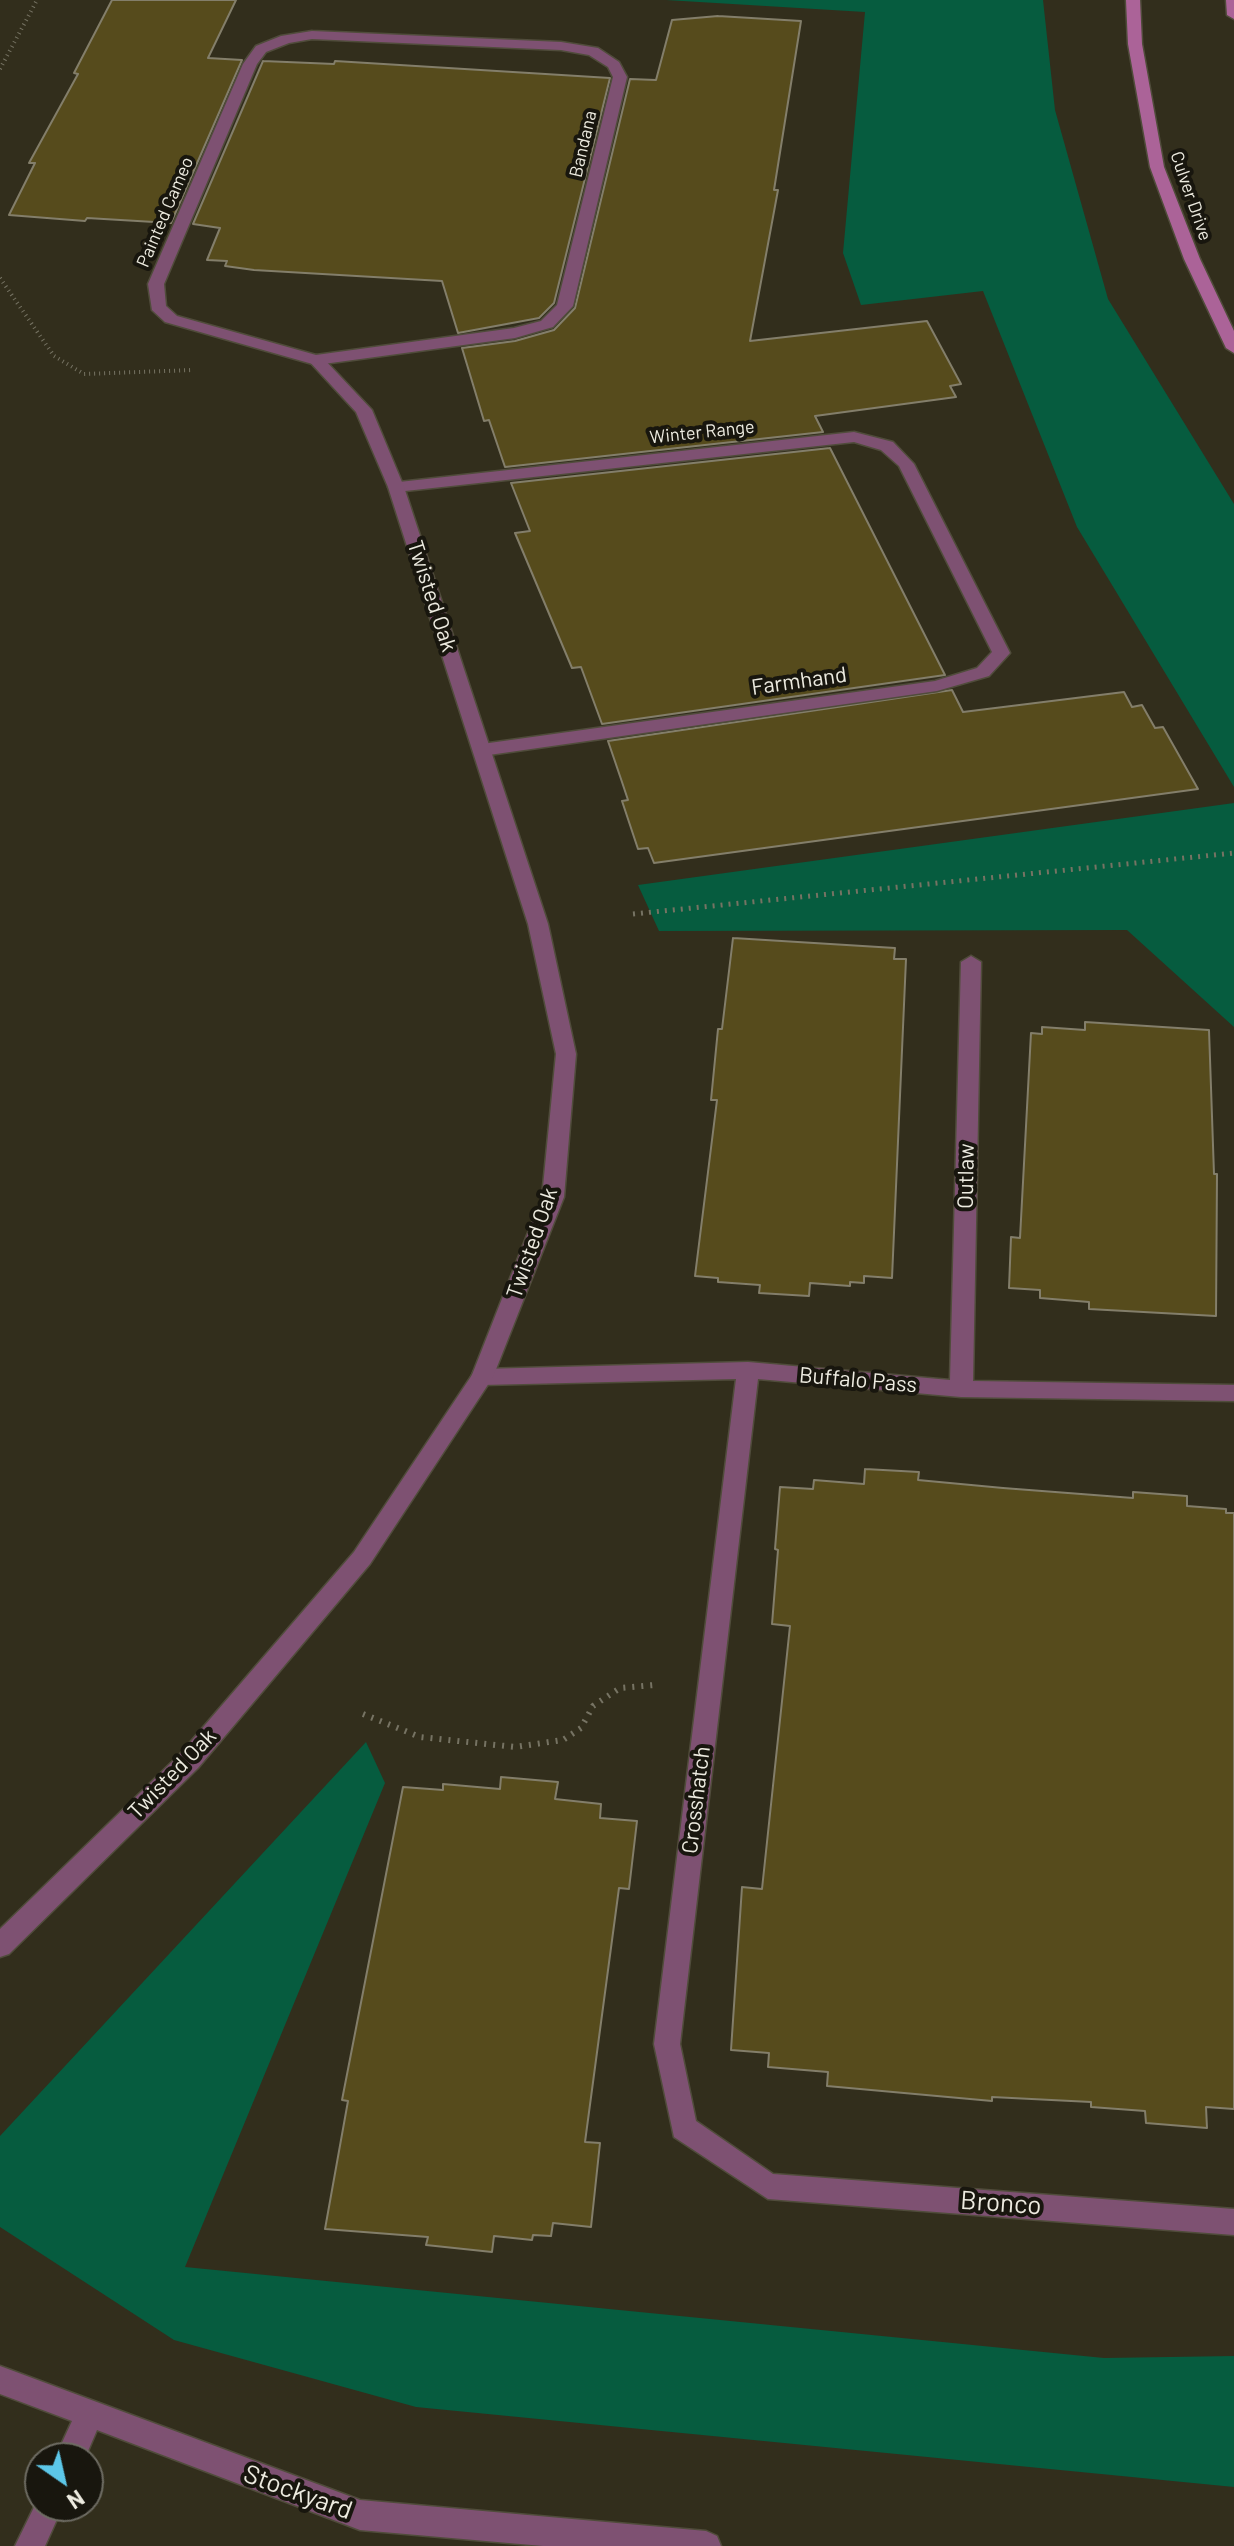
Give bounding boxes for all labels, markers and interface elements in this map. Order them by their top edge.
street label: Bandana [565,109,601,179]
street label: Culver Drive [1166,149,1216,243]
street label: Painted Cameo [132,154,198,270]
street label: Winter Range [649,416,755,448]
street label: Twisted Oak [402,537,462,655]
street label: Farmhand [750,661,848,701]
street label: Outlaw [952,1143,980,1209]
street label: Twisted Oak [501,1184,563,1302]
street label: Buffalo Pass [798,1362,918,1398]
street label: Twisted Oak [122,1723,222,1825]
street label: Crosshatch [676,1745,716,1855]
street label: Bronco [959,2185,1043,2221]
north arrow [24,2442,104,2522]
street label: Stockyard [239,2458,357,2526]
text: N [63,2485,90,2515]

